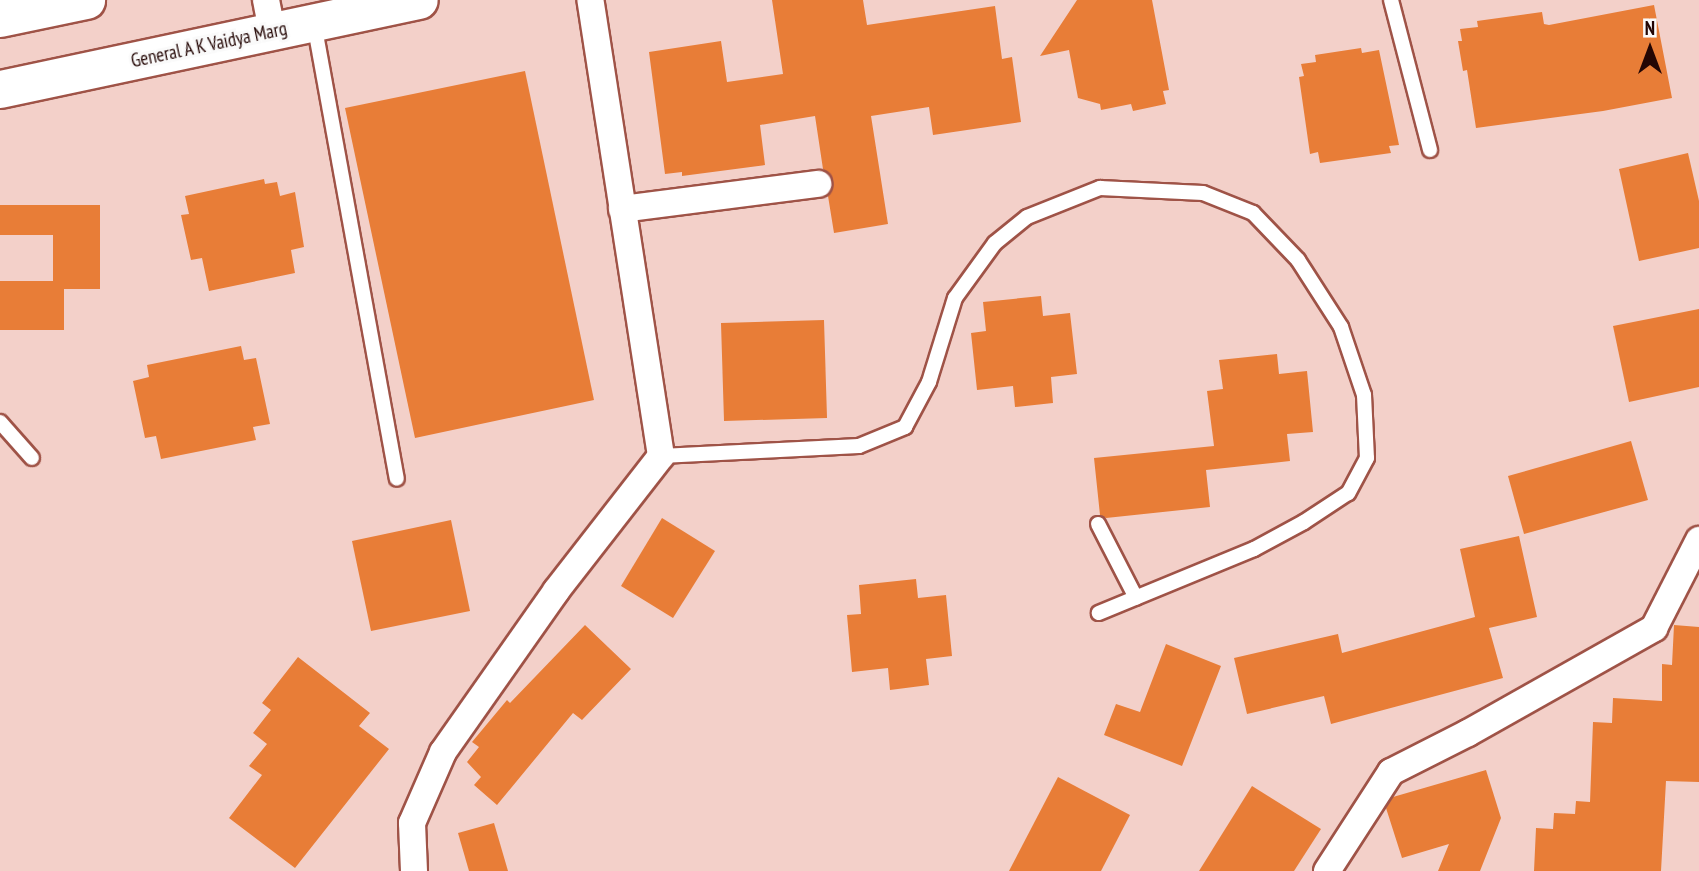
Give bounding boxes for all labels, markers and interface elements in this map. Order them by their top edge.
north arrow [1615,14,1685,84]
text: N [1645,16,1655,40]
street label: General A K Vaidya Marg [128,17,290,73]

